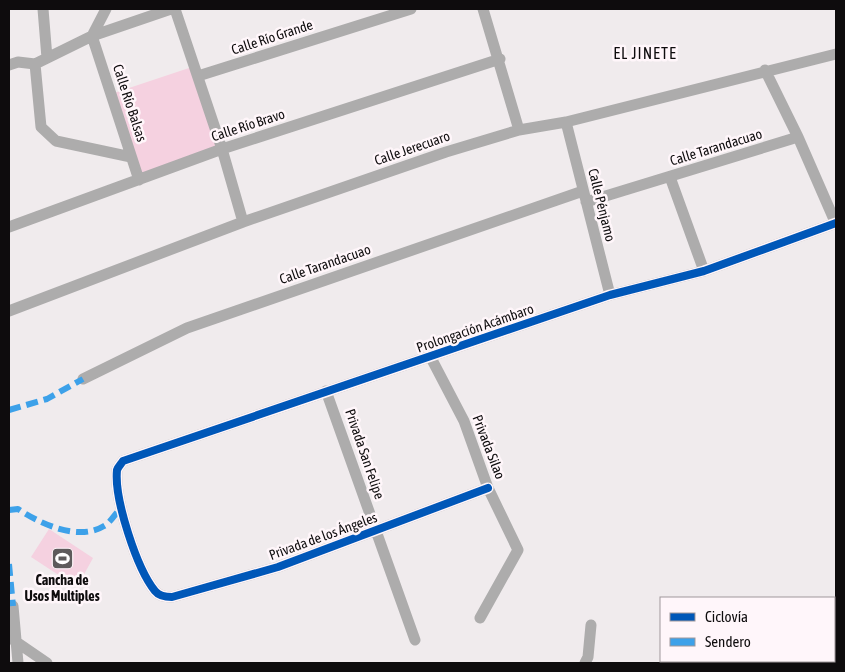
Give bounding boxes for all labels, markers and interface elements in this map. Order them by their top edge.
street label: Calle Río Grande [229,16,315,58]
district label: EL JINETE [613,44,677,62]
street label: Calle Río Balsas [110,62,150,144]
street label: Calle Río Bravo [209,106,287,144]
street label: Calle Tarandacuao [668,125,764,169]
street label: Calle Jerecuaro [372,128,452,168]
street label: Calle Pénjamo [585,167,619,243]
street label: Calle Tarandacuao [277,241,373,287]
street label: Prolongación Acámbaro [414,300,536,356]
street label: Privada San Felipe [342,407,388,501]
street label: Privada Silao [469,413,509,481]
street label: Privada de los Ángeles [267,509,379,563]
sports icon: Cancha de Usos Multiples [50,546,74,570]
place label: Cancha de Usos Multiples [24,572,100,604]
legend [660,597,835,662]
text: Ciclovía [705,608,748,625]
text: Sendero [705,633,751,650]

